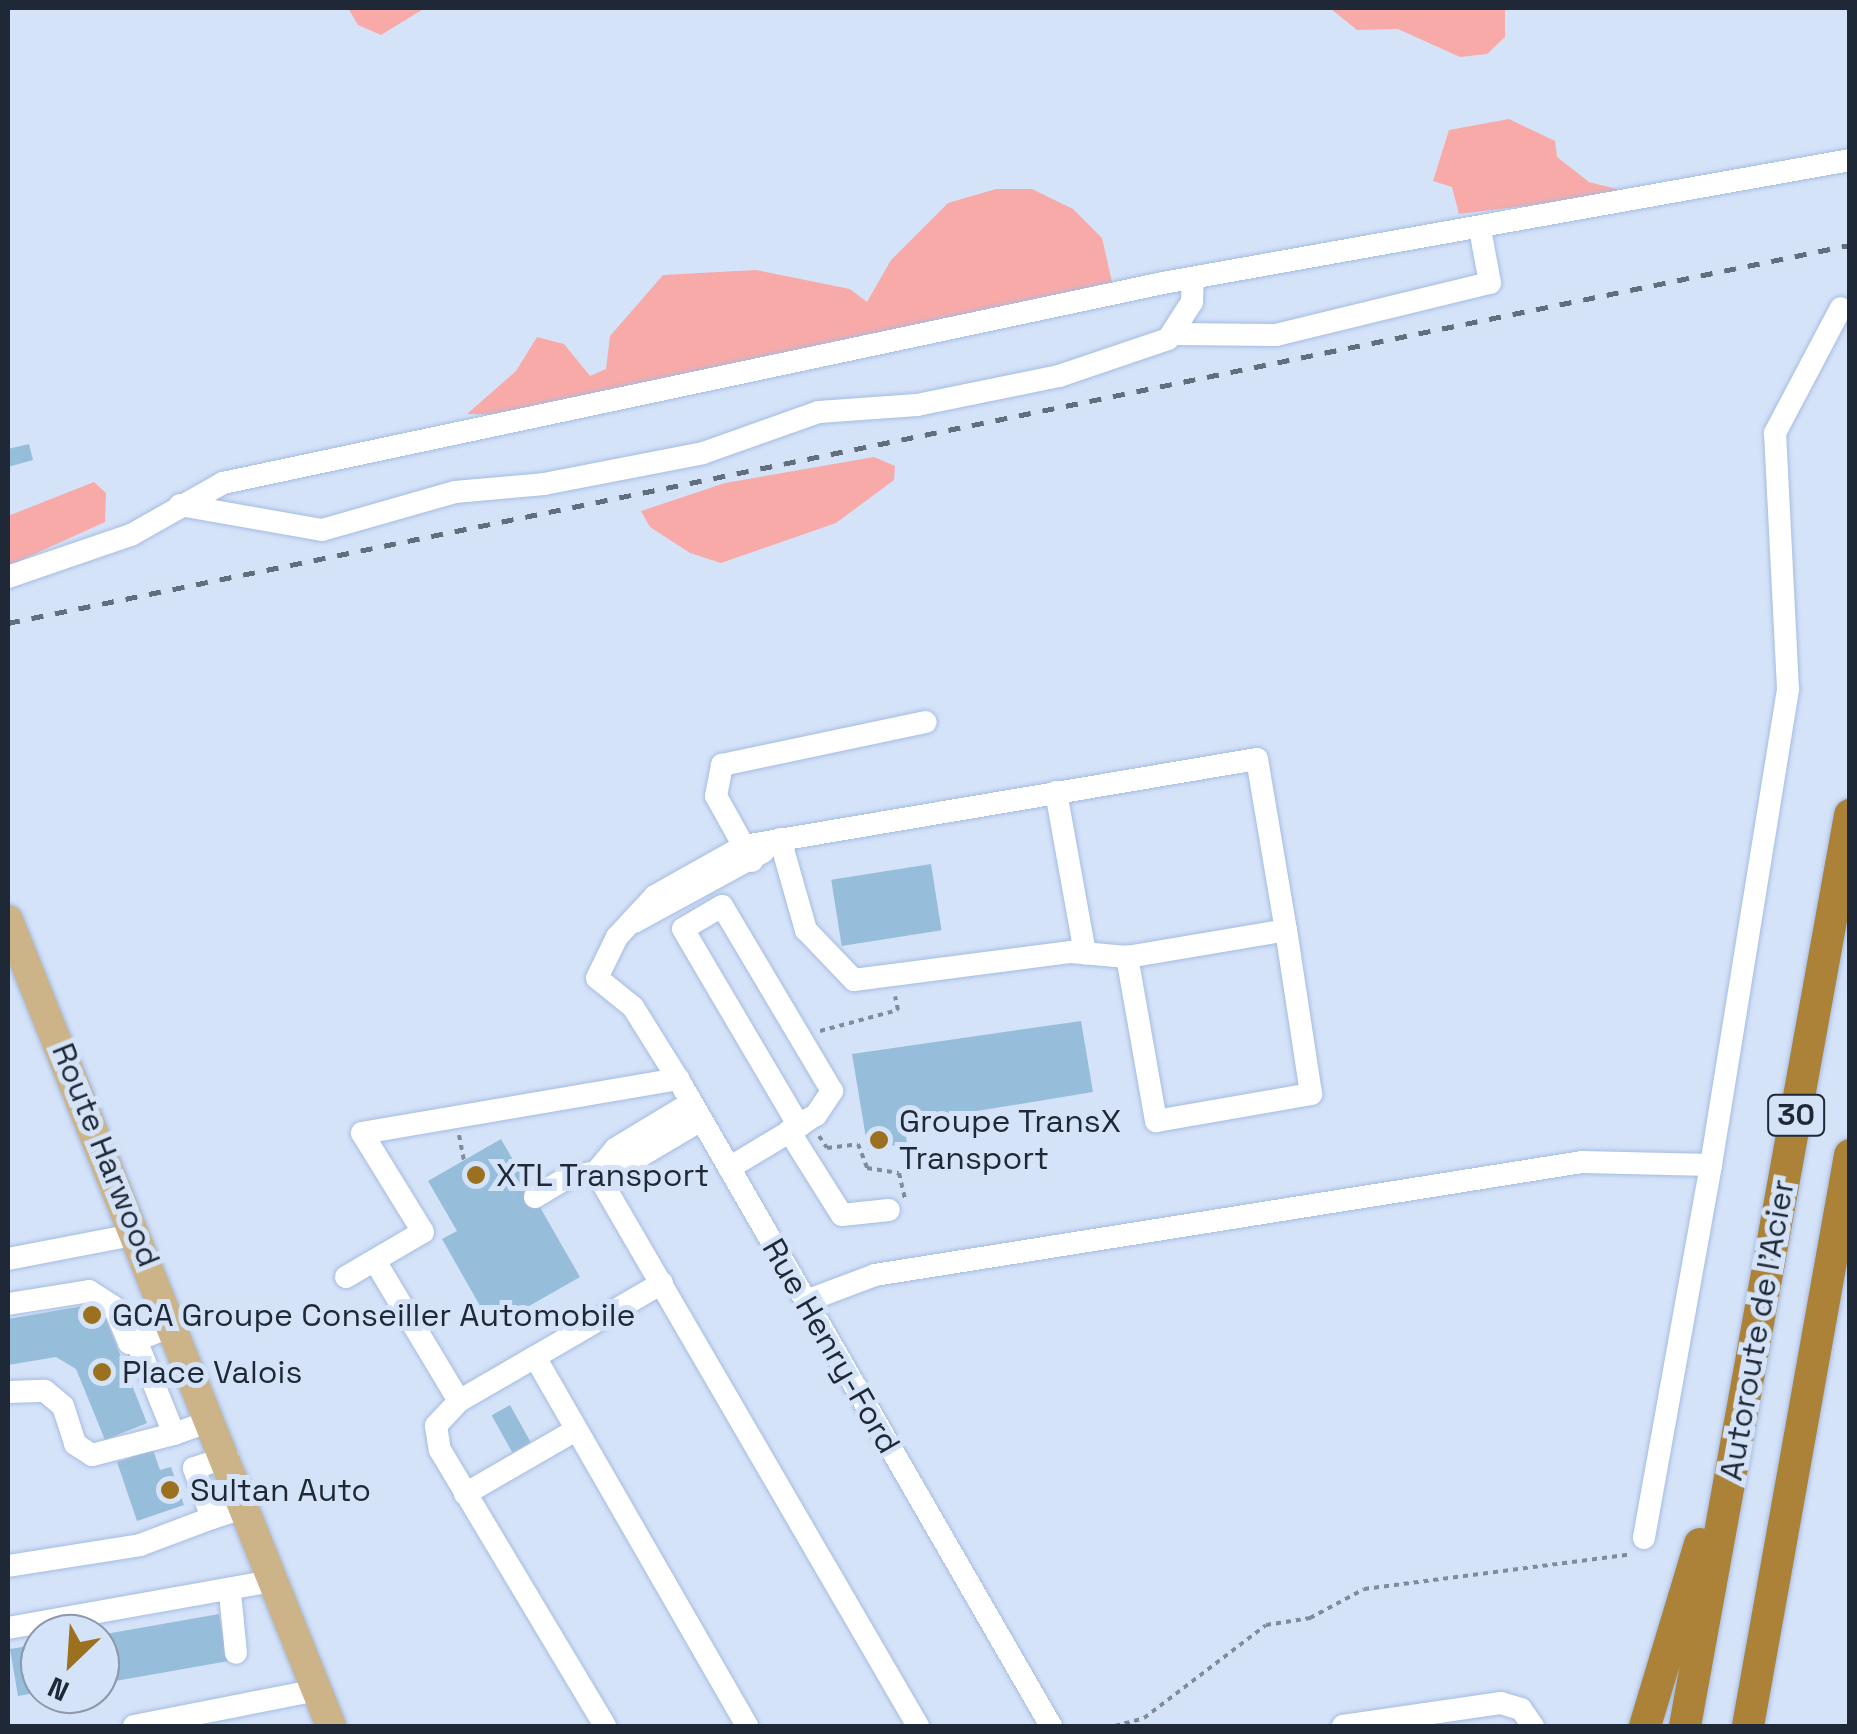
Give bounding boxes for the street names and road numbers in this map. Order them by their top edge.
street label: Route Harwood [44,1038,168,1272]
road number: 30 [1766,1090,1826,1140]
street label: Autoroute de l'Acier [1712,1177,1802,1483]
street label: Rue Henry-Ford [754,1232,908,1460]

